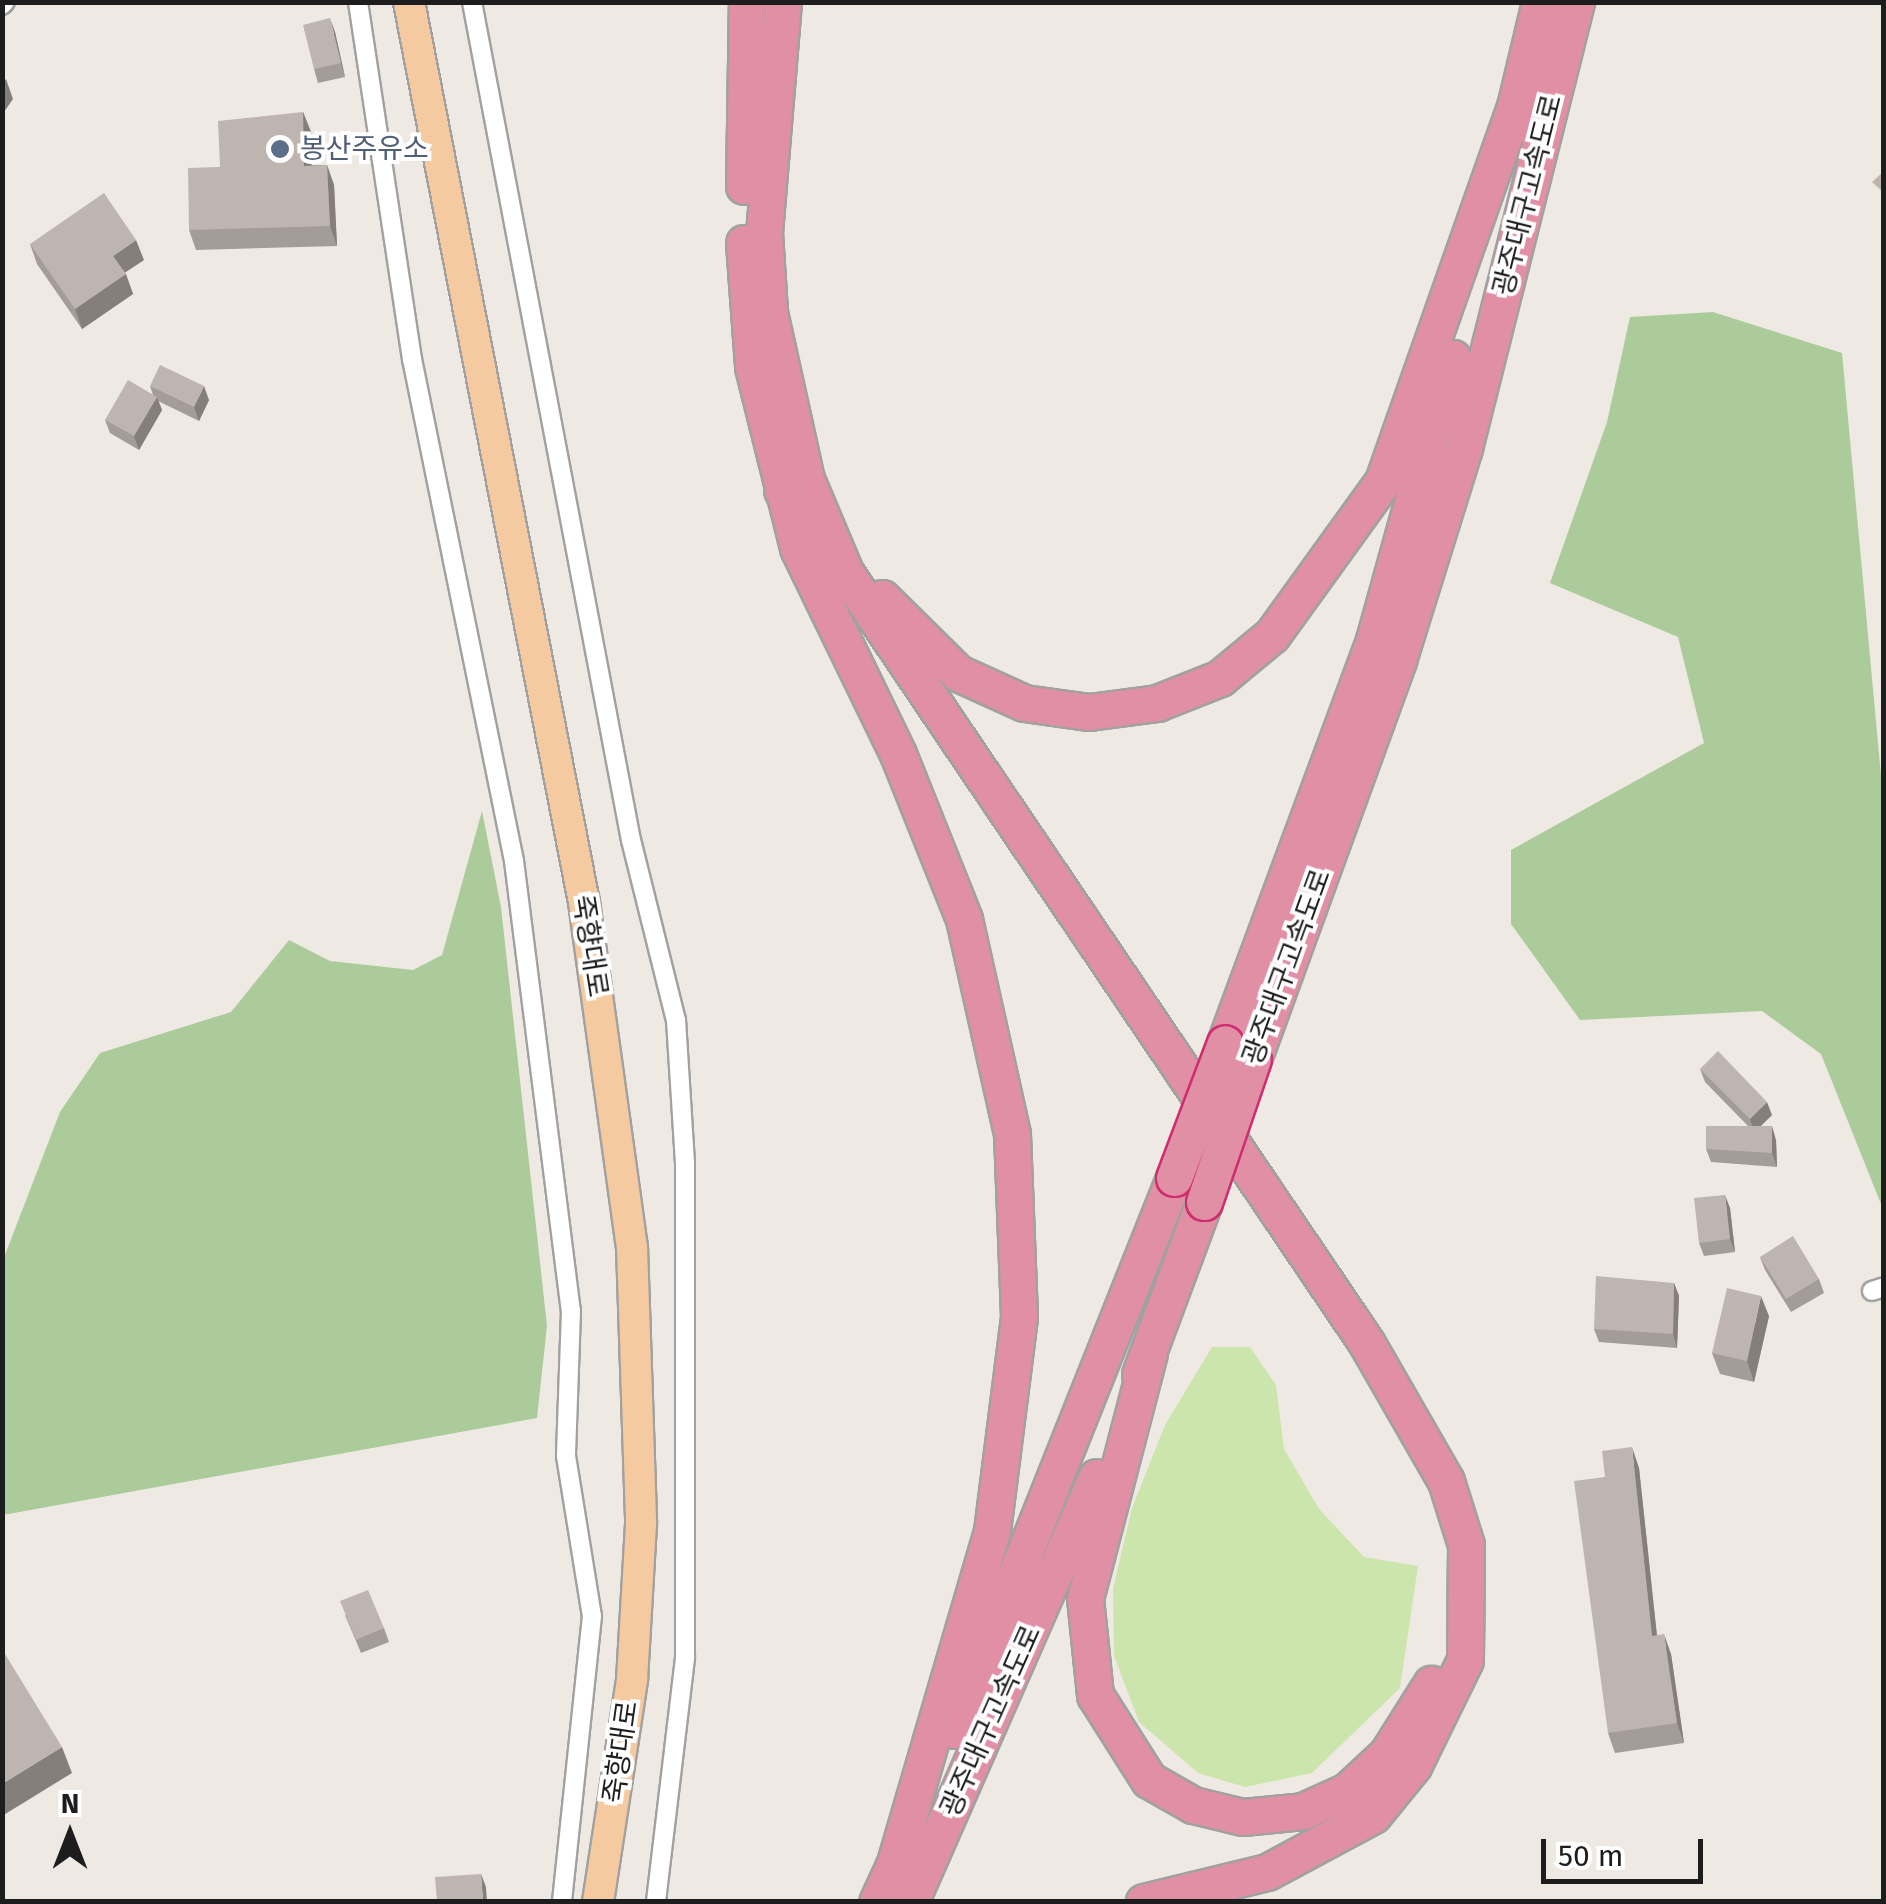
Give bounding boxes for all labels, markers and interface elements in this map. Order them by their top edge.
street label: 광주대구고속도로 [1487,91,1569,299]
place label: 봉산주유소 [300,132,429,166]
marker: 봉산주유소 [269,138,291,160]
street label: 광주대구고속도로 [1236,864,1338,1070]
street label: 죽향대로 [565,892,615,1000]
street label: 광주대구고속도로 [934,1620,1048,1822]
street label: 죽향대로 [597,1699,645,1805]
north arrow [20,1784,120,1884]
text: N [61,1787,79,1820]
scale bar [1546,1819,1708,1881]
text: 50 m [1558,1838,1623,1874]

